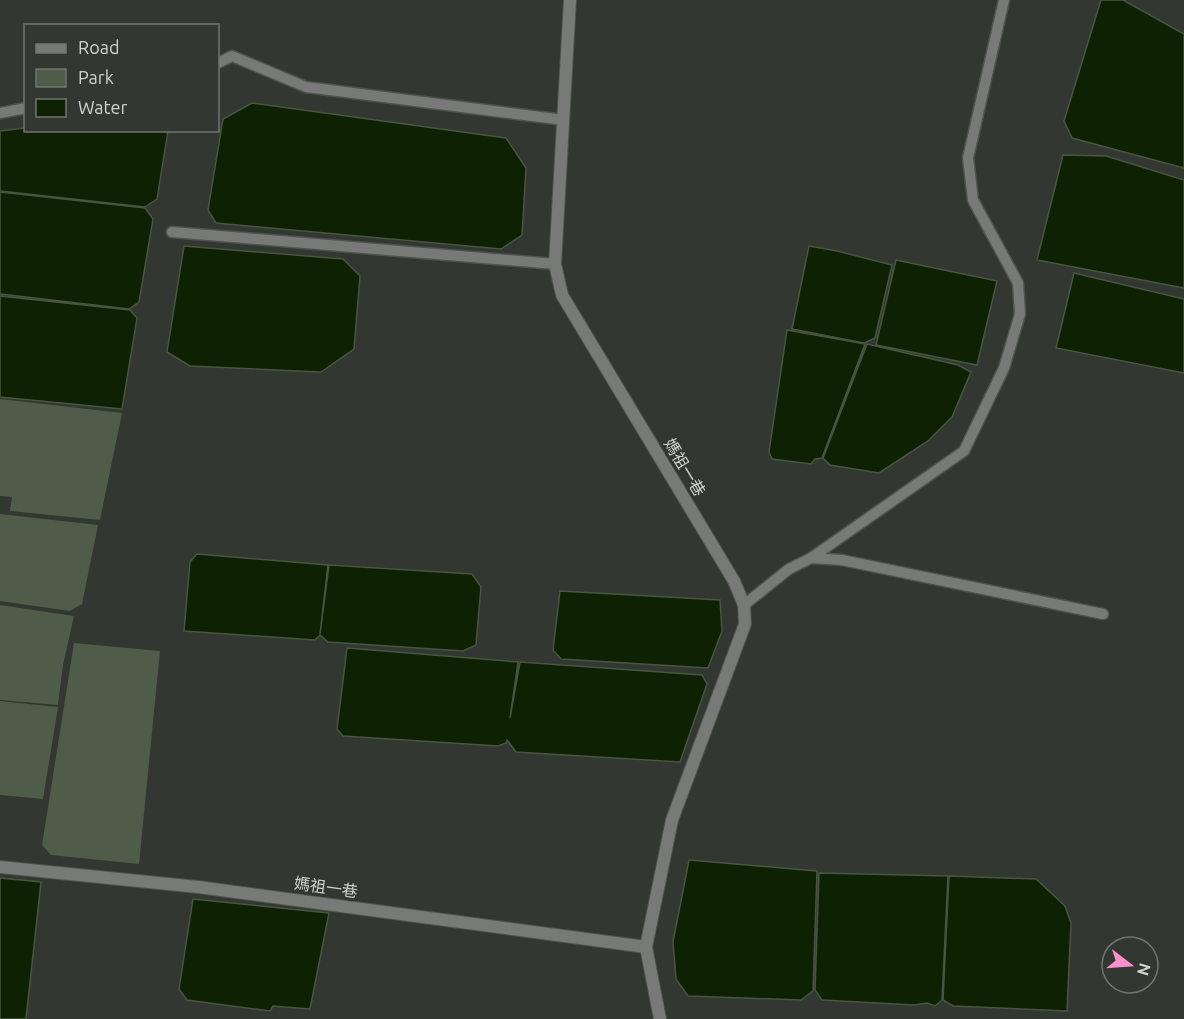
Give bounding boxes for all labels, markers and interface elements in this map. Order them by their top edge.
legend [24,24,219,132]
text: Road [78,37,120,57]
text: Park [78,67,114,87]
text: Water [78,97,128,117]
street label: 媽祖一巷 [661,435,709,499]
street label: 媽祖一巷 [293,874,359,900]
north arrow [1100,935,1160,995]
text: N [1134,961,1155,978]

